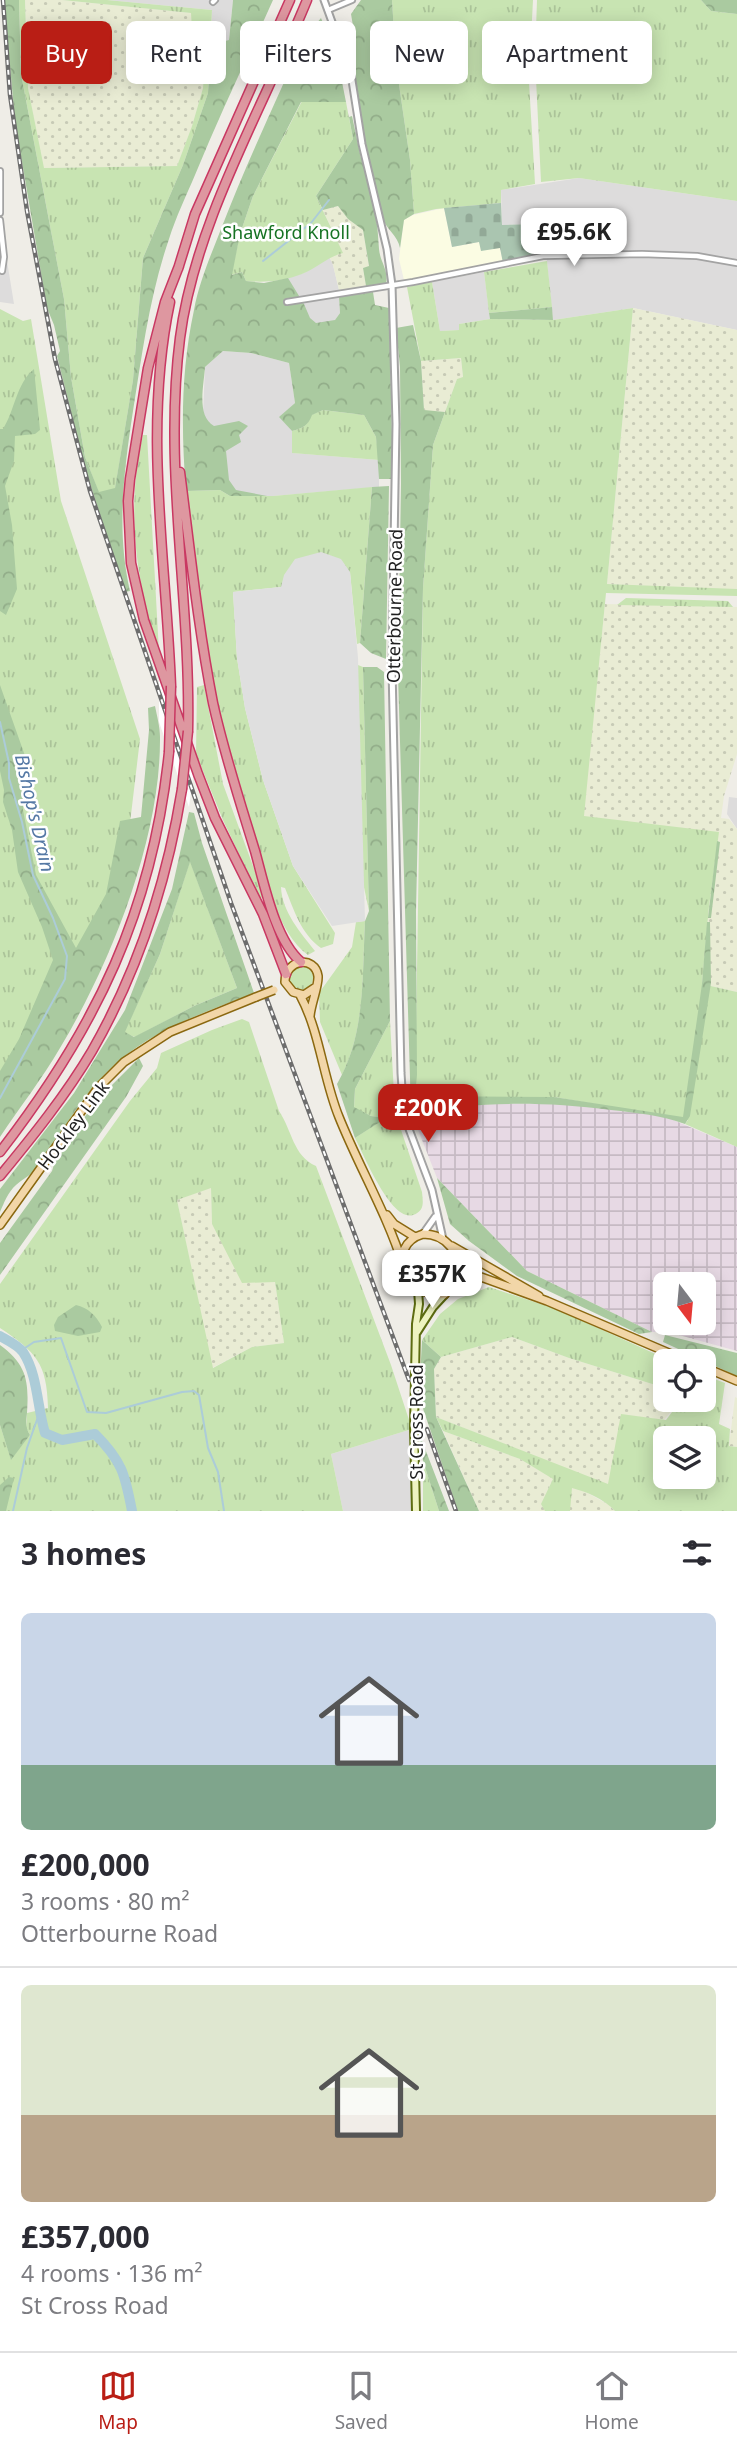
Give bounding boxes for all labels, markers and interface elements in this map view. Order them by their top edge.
chip: Buy [21,21,112,84]
chip: Rent [126,21,226,84]
chip: Filters [240,21,356,84]
chip: New [370,21,468,84]
chip: Apartment [482,21,652,84]
pin: £95.6K [517,208,631,268]
text: £95.6K [537,215,611,247]
park label: Shawford Knoll [222,220,350,244]
street label: Otterbourne Road [381,529,407,683]
water label: Bishop's Drain [9,751,61,875]
street label: Hockley Link [32,1075,115,1174]
pin: £200K [379,1084,477,1144]
text: £200K [394,1091,462,1123]
pin: £357K [383,1250,481,1310]
text: £357K [398,1257,466,1289]
north arrow [653,1272,716,1335]
map controls [653,1272,716,1489]
button: locate [653,1349,716,1412]
street label: St Cross Road [404,1364,428,1480]
button: layers [653,1426,716,1489]
text: 3 homes [21,1533,146,1574]
icon: filters [678,1534,716,1572]
icon: home [306,1658,432,1784]
text: £200,000 [21,1844,150,1885]
text: 3 rooms · 80 m² [21,1885,190,1917]
text: Otterbourne Road [21,1917,218,1949]
icon: home [306,2030,432,2156]
text: £357,000 [21,2216,150,2257]
text: 4 rooms · 136 m² [21,2257,203,2289]
text: St Cross Road [21,2289,169,2321]
tab: Map [98,2367,138,2435]
tab: Saved [335,2367,388,2435]
tab: Home [585,2367,639,2435]

